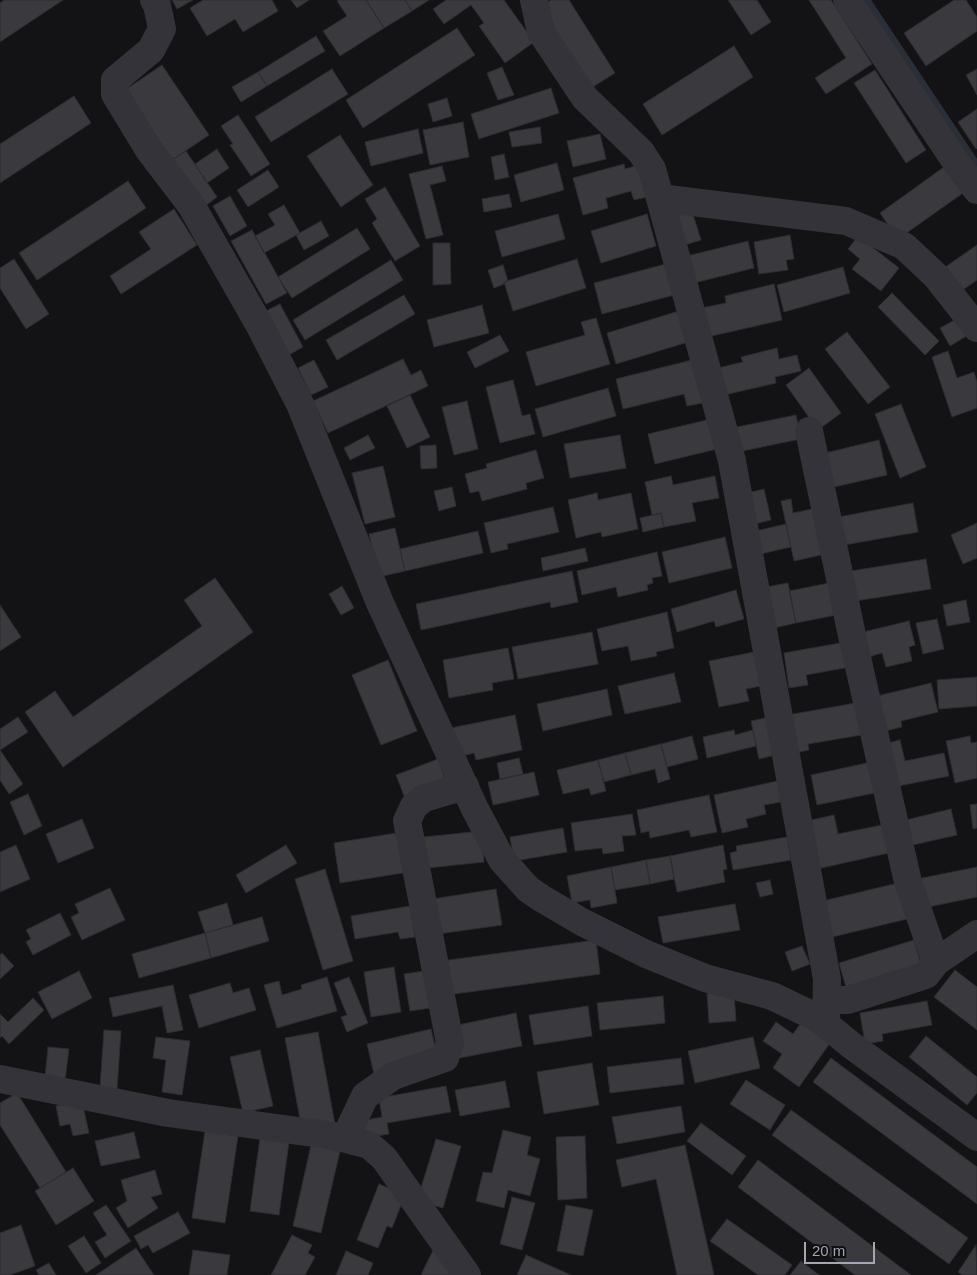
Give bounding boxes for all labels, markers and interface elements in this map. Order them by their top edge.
scale bar [807,1232,878,1264]
text: 20 m [812,1242,845,1259]

